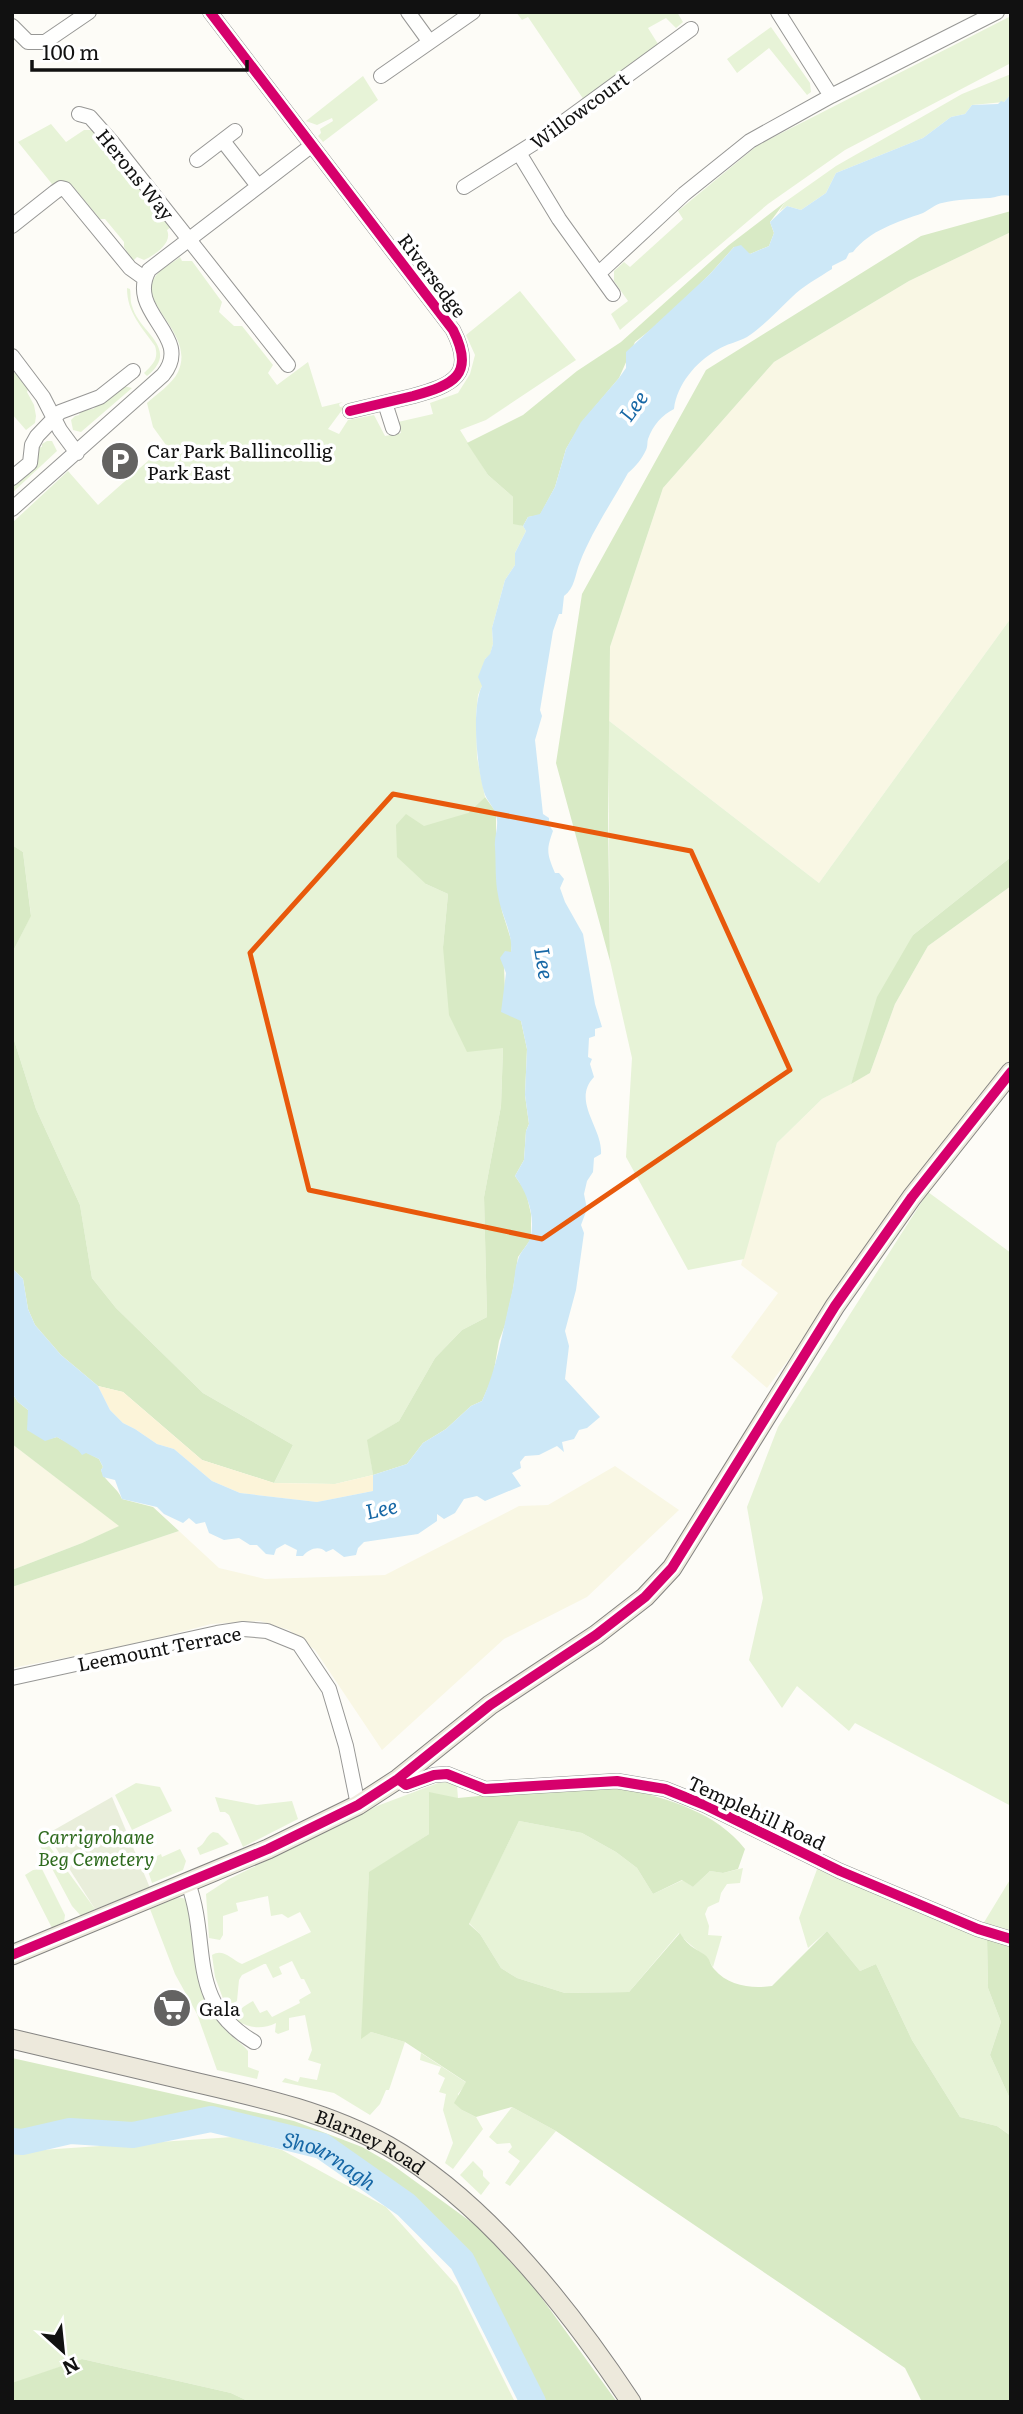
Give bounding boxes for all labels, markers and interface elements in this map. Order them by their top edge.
scale bar [32,28,247,72]
text: 100 m [42,35,99,66]
street label: Willowcourt [524,65,634,155]
street label: Herons Way [90,122,182,226]
street label: Riversedge [392,227,474,323]
water label: Lee [610,383,654,427]
place label: Car Park Ballincollig Park East [147,436,333,486]
parking icon: Car Park Ballincollig Park East [99,440,141,482]
water label: Lee [528,945,564,981]
water label: Lee [362,1488,400,1526]
street label: Leemount Terrace [75,1618,243,1678]
street label: Templehill Road [683,1768,831,1856]
park label: Carrigrohane Beg Cemetery [38,1822,154,1872]
supermarket icon: Gala [151,1987,193,2029]
place label: Gala [199,1994,241,2022]
street label: Blarney Road [312,2101,432,2181]
water label: Shournagh [280,2122,384,2196]
north arrow [28,2316,98,2386]
text: N [58,2351,85,2383]

